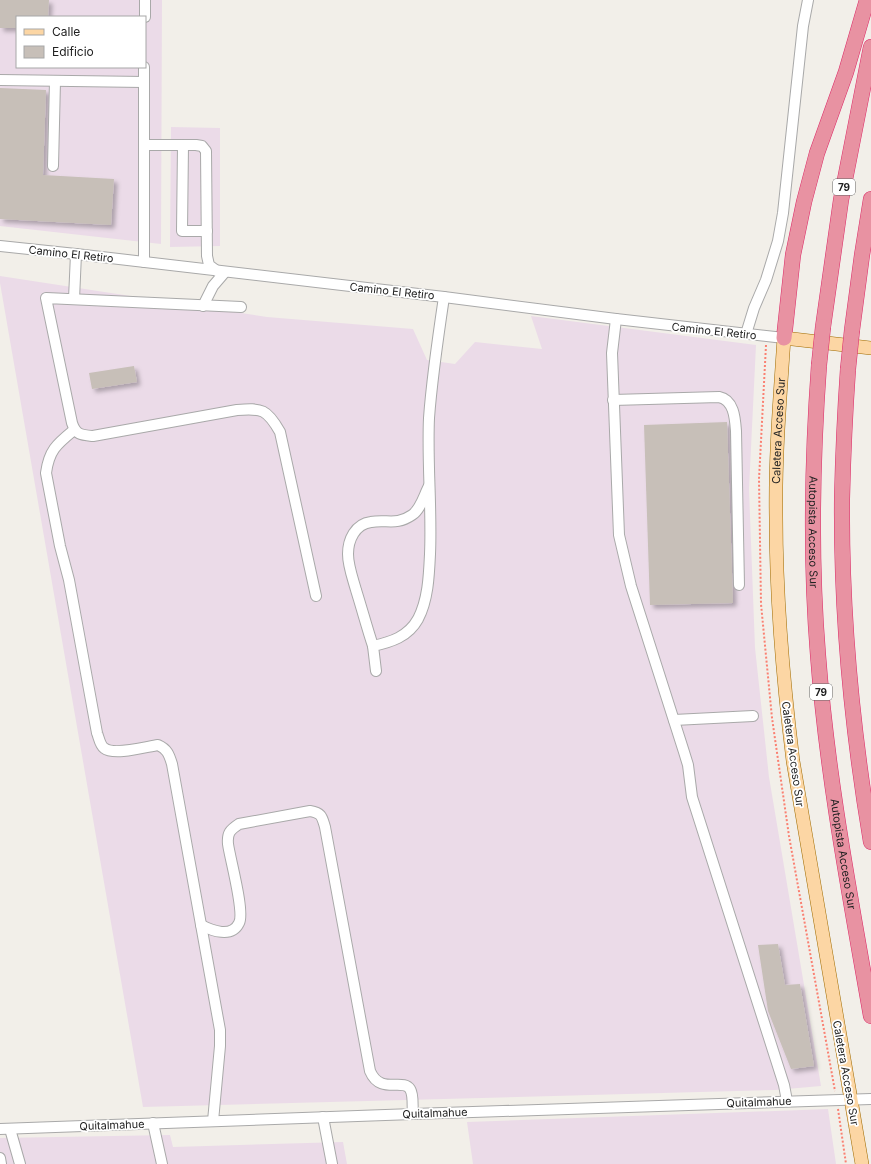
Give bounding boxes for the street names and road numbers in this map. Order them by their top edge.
road number: 79 [833,179,855,195]
street label: Camino El Retiro [28,243,115,265]
street label: Camino El Retiro [349,280,436,302]
street label: Camino El Retiro [671,320,758,342]
street label: Caletera Acceso Sur [769,377,788,484]
street label: Autopista Acceso Sur [806,476,821,588]
road number: 79 [810,684,832,700]
street label: Caletera Acceso Sur [779,700,807,808]
street label: Autopista Acceso Sur [827,798,859,911]
street label: Caletera Acceso Sur [830,1019,862,1127]
street label: Quitalmahue [726,1094,792,1110]
street label: Quitalmahue [402,1105,468,1121]
street label: Quitalmahue [79,1117,145,1133]

